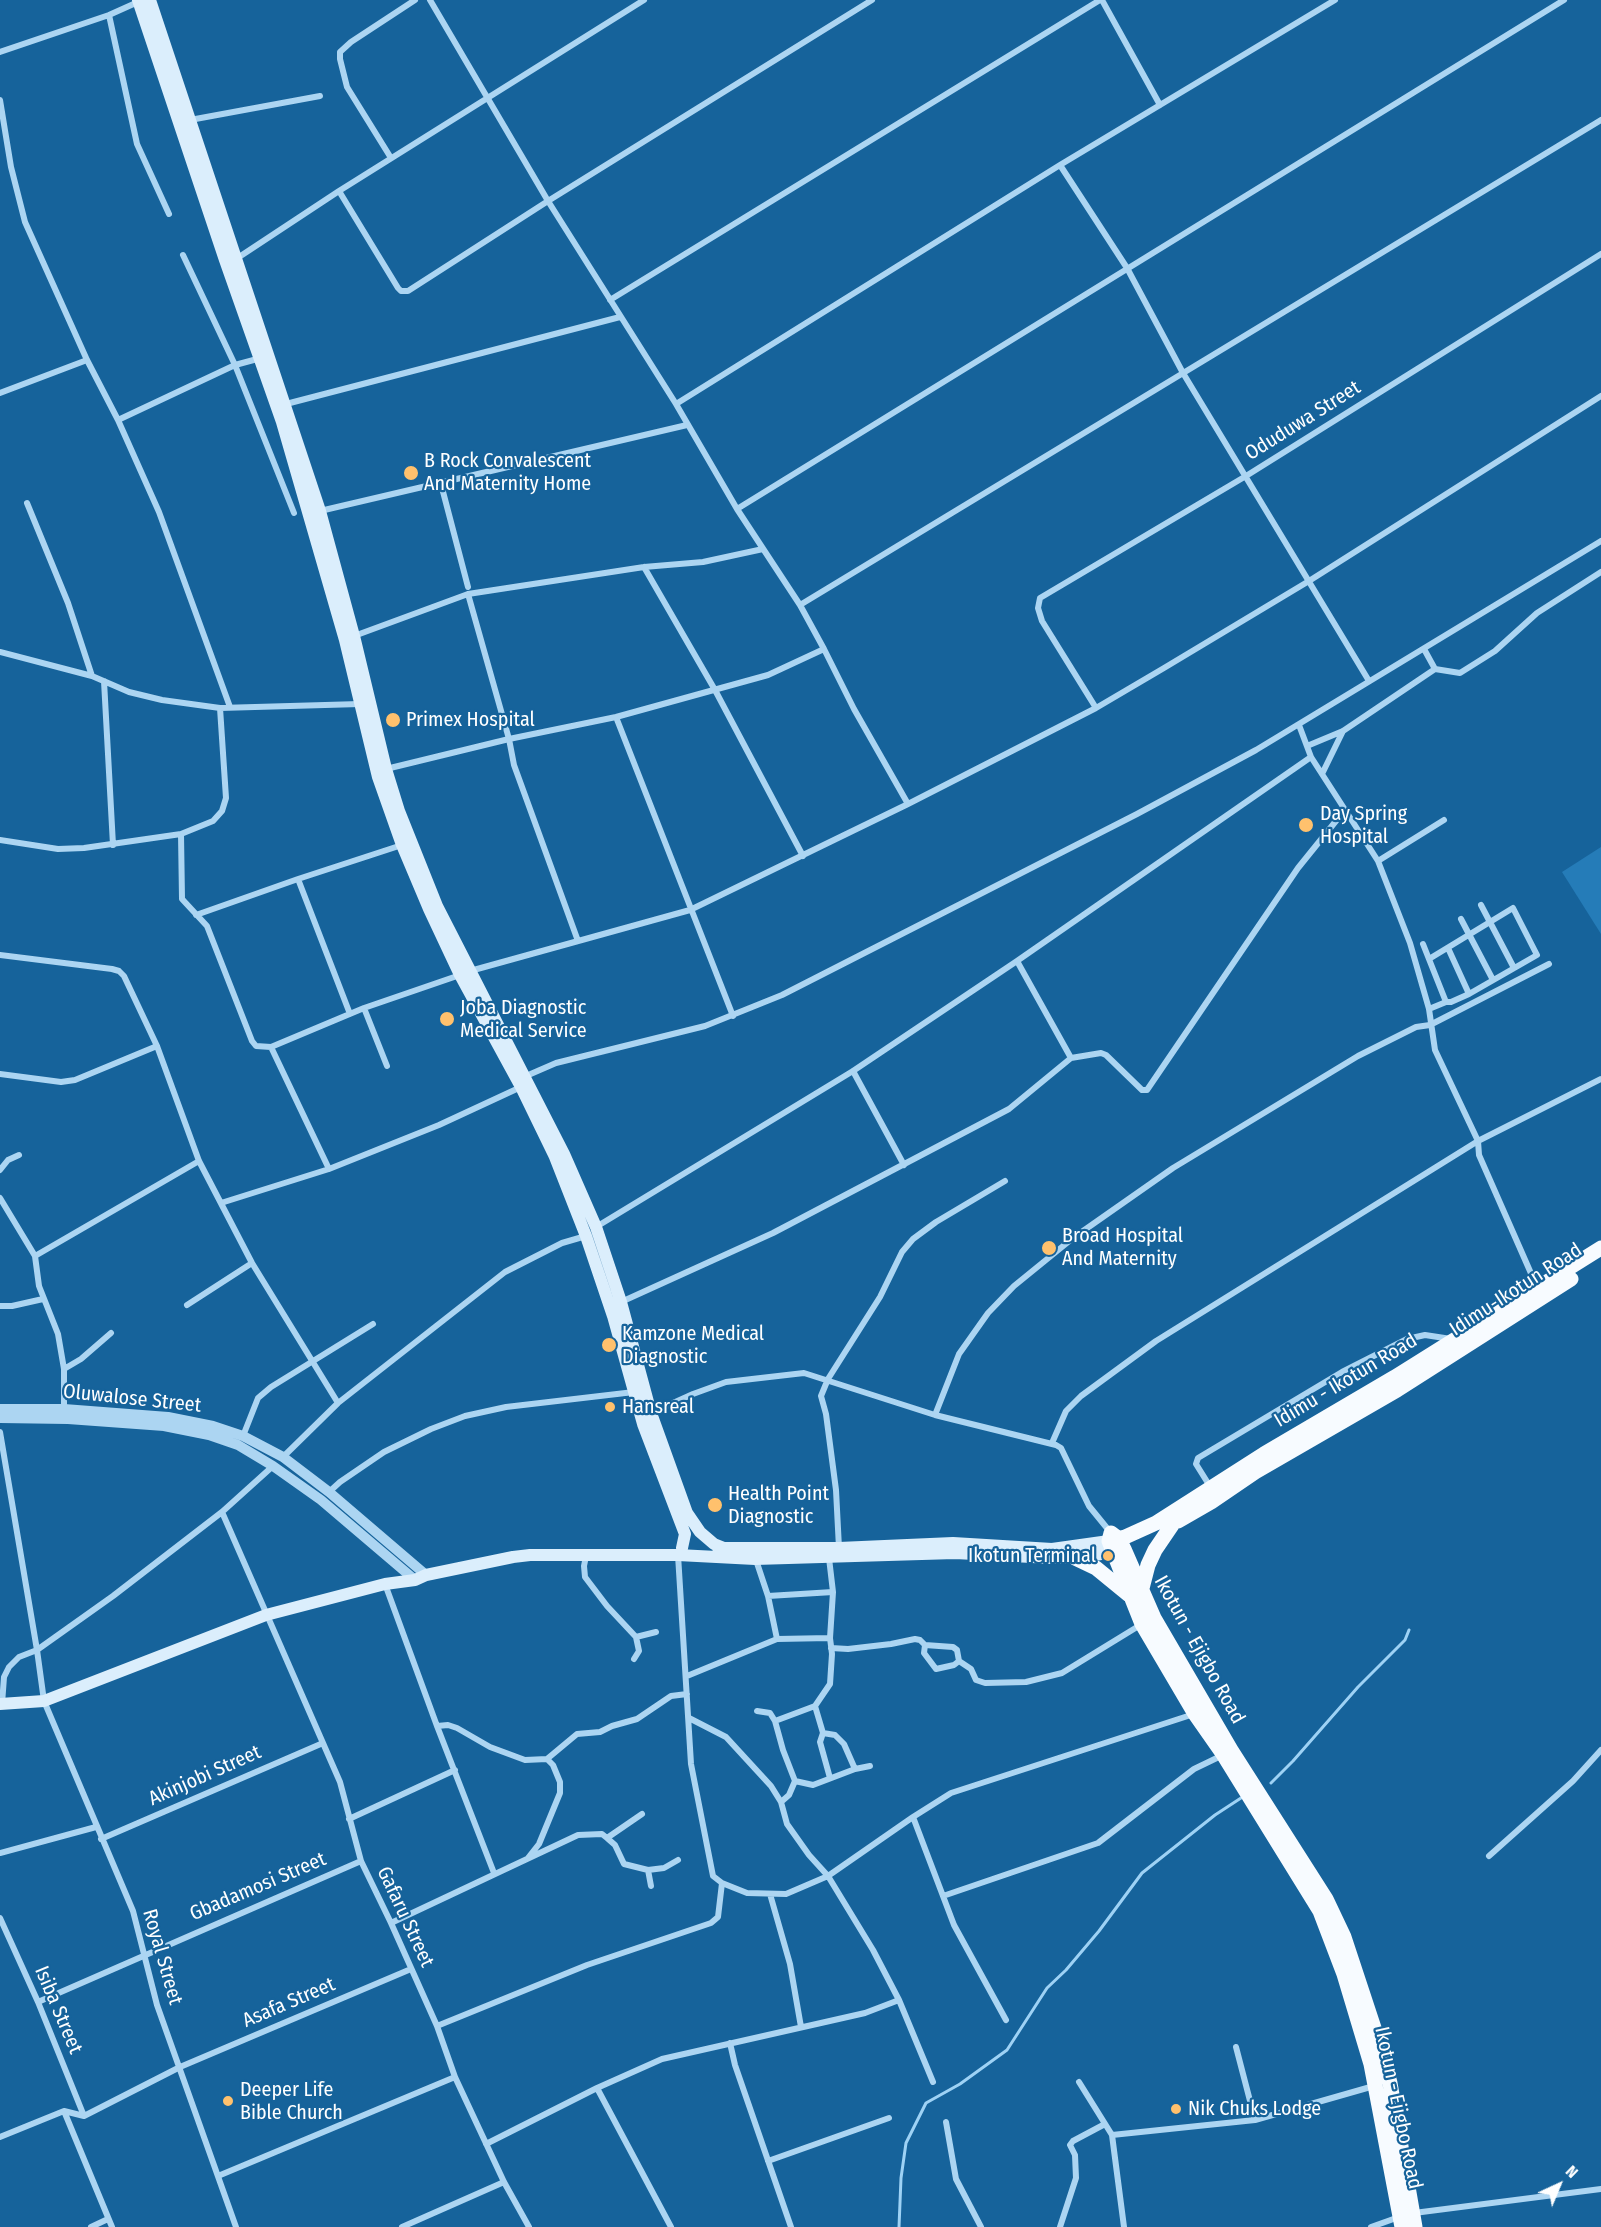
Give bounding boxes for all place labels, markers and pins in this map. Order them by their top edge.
place label: B Rock Convalescent And Maternity Home [424,449,591,496]
marker: B Rock Convalescent And Maternity Home [402,464,420,482]
place label: Primex Hospital [406,708,535,732]
marker: Primex Hospital [384,711,402,729]
place label: Day Spring Hospital [1320,802,1407,849]
marker: Day Spring Hospital [1297,816,1315,834]
place label: Joba Diagnostic Medical Service [460,996,587,1043]
marker: Joba Diagnostic Medical Service [438,1010,456,1028]
place label: Broad Hospital And Maternity [1062,1224,1183,1271]
marker: Broad Hospital And Maternity [1040,1239,1058,1257]
place label: Kamzone Medical Diagnostic [622,1322,764,1369]
marker: Kamzone Medical Diagnostic [600,1336,618,1354]
place label: Hansreal [622,1395,694,1419]
marker: Hansreal [603,1400,617,1414]
place label: Health Point Diagnostic [728,1482,829,1529]
marker: Health Point Diagnostic [706,1496,724,1514]
place label: Ikotun Terminal [968,1544,1096,1568]
marker: Ikotun Terminal [1101,1549,1115,1563]
place label: Deeper Life Bible Church [240,2078,343,2125]
marker: Deeper Life Bible Church [221,2094,235,2108]
place label: Nik Chuks Lodge [1188,2097,1321,2121]
marker: Nik Chuks Lodge [1169,2102,1183,2116]

